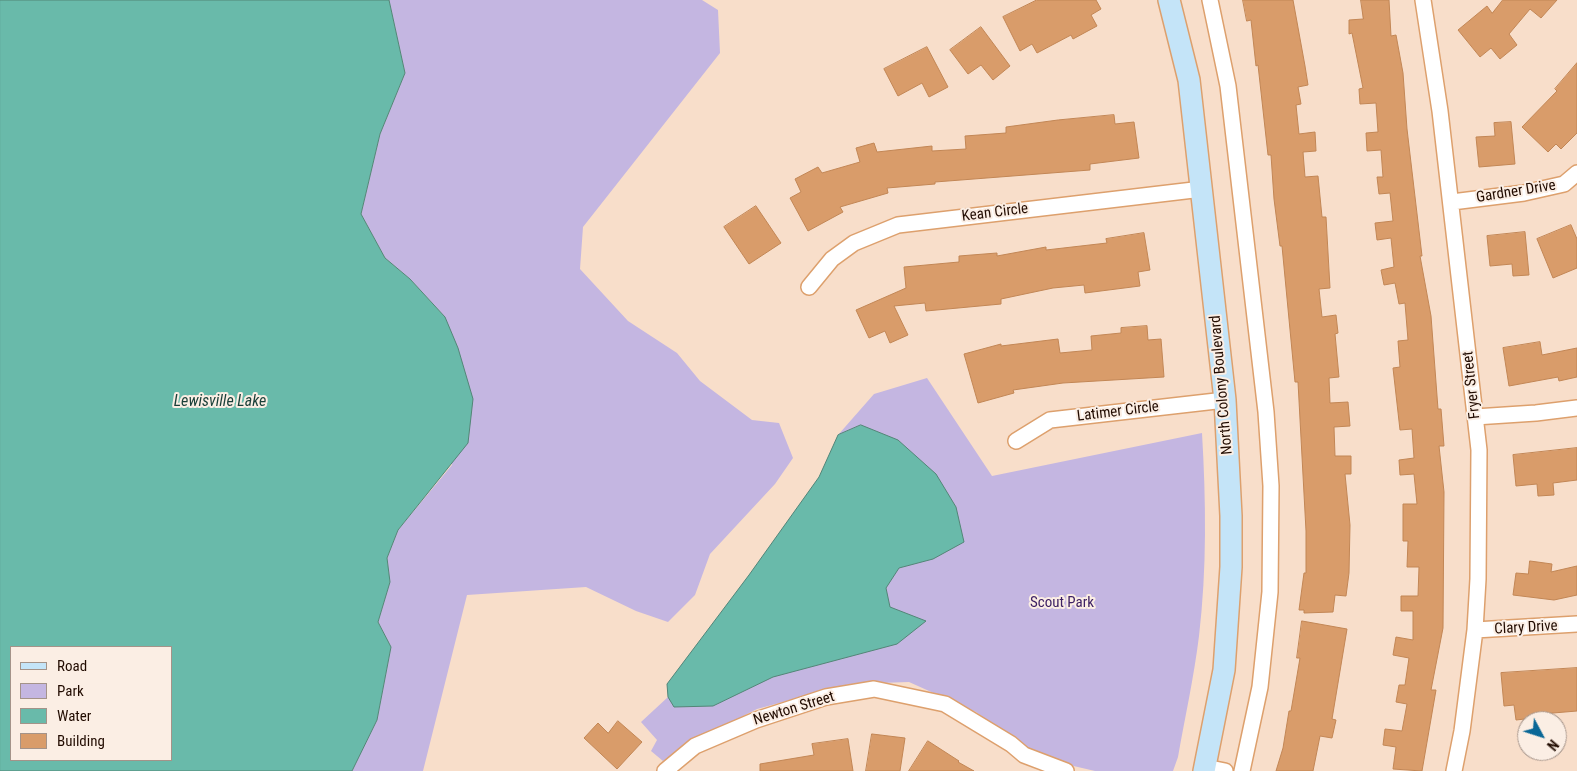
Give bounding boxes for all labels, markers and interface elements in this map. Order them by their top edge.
street label: Gardner Drive [1475,177,1557,207]
street label: Kean Circle [961,200,1029,226]
street label: North Colony Boulevard [1207,315,1237,455]
street label: Fryer Street [1459,350,1485,420]
water label: Lewisville Lake [174,392,266,412]
street label: Latimer Circle [1076,398,1160,426]
park label: Scout Park [1030,594,1094,612]
street label: Clary Drive [1494,617,1558,639]
legend [10,646,172,761]
text: Road [57,657,87,675]
text: Park [57,682,84,700]
street label: Newton Street [751,688,837,730]
text: Water [57,707,91,725]
north arrow [1517,711,1567,761]
text: Building [57,732,105,750]
text: N [1544,737,1562,753]

